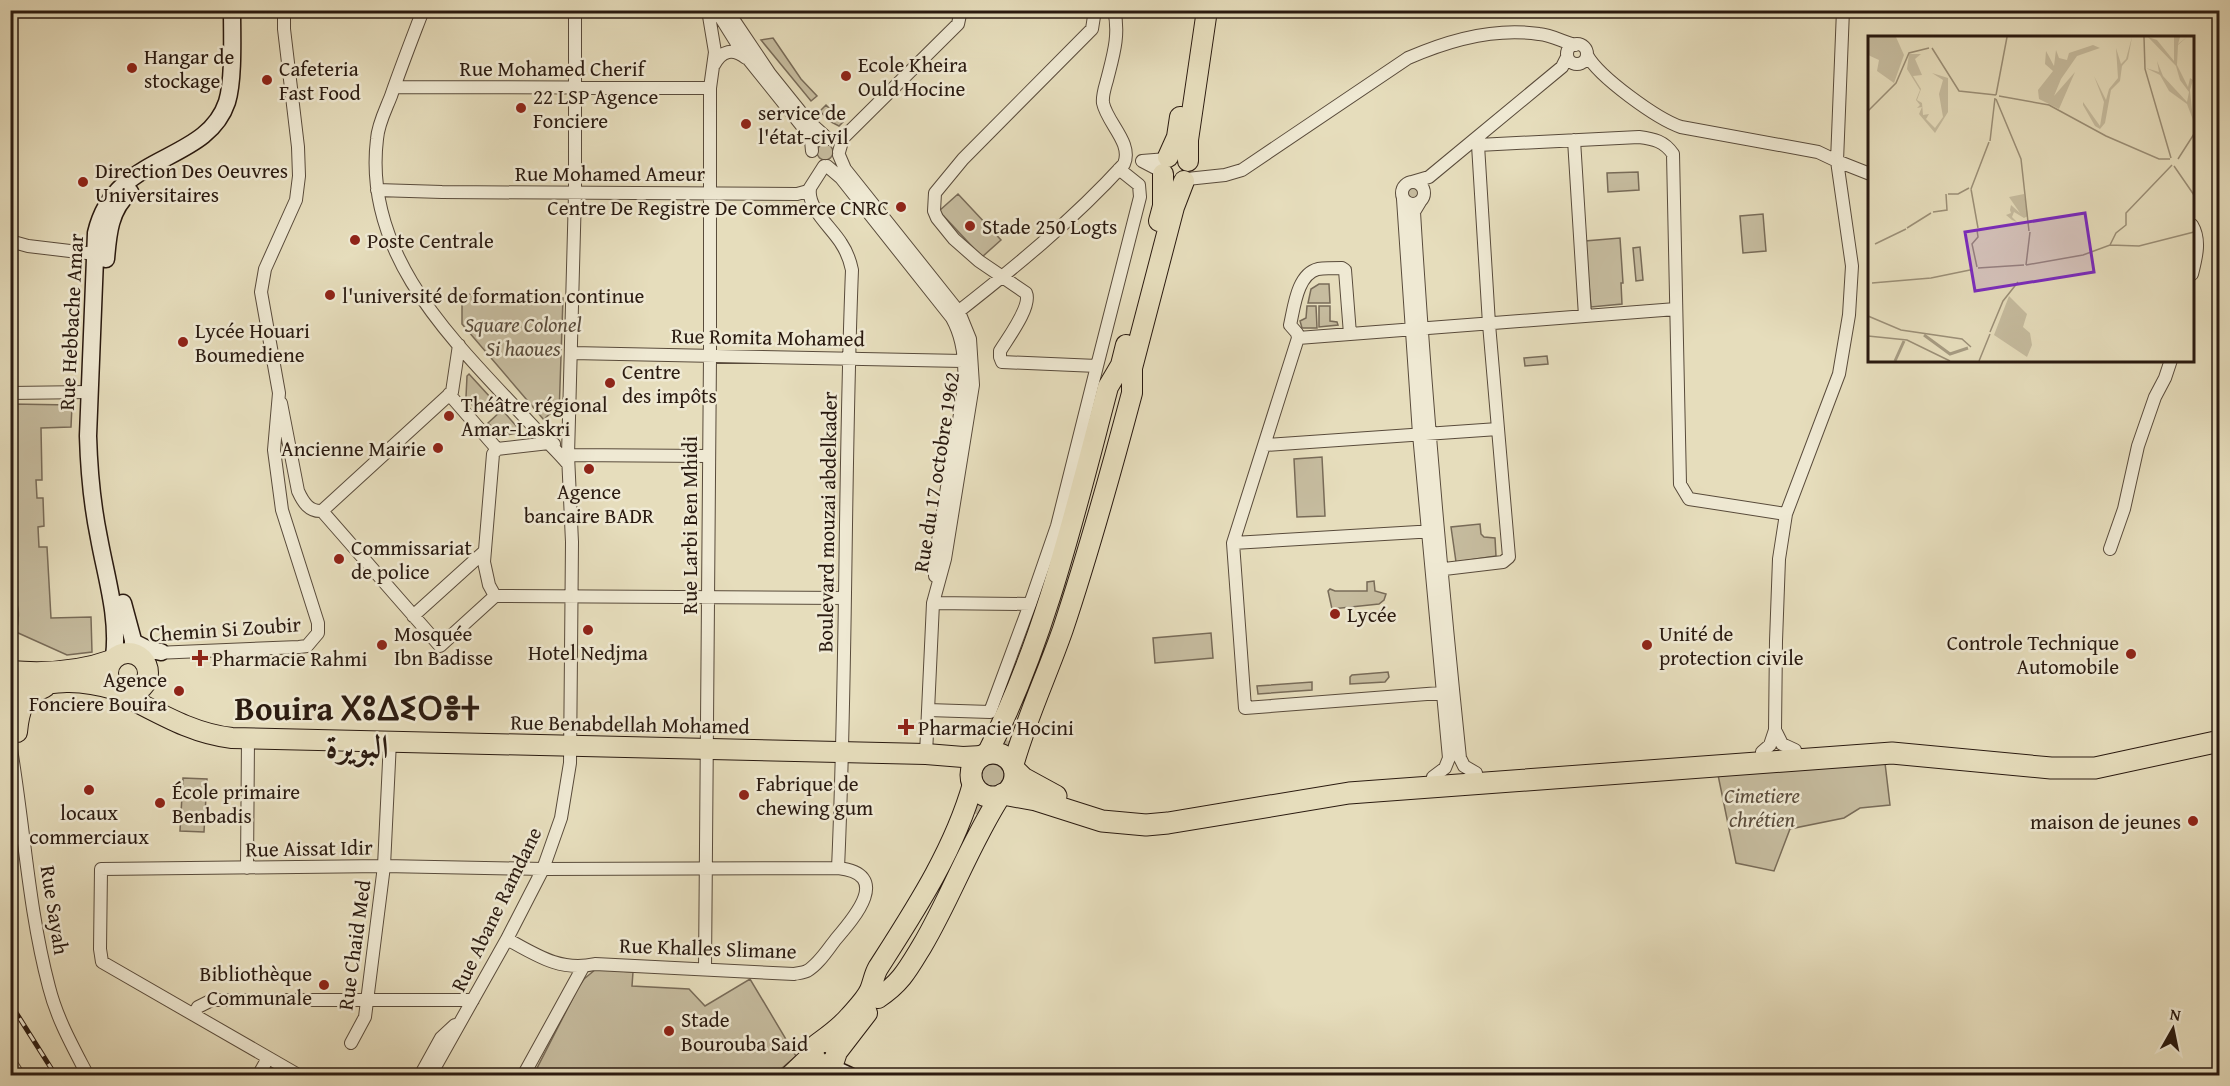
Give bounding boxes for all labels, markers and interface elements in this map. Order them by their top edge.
inset map [1868,36,2194,362]
place label: Hangar de stockage [144,41,235,96]
place label: Ecole Kheira Ould Hocine [858,49,967,104]
place label: Cafeteria Fast Food [279,53,362,108]
street label: Rue Mohamed Cherif [460,53,647,84]
marker: Hangar de stockage [125,61,139,75]
marker: Ecole Kheira Ould Hocine [839,69,853,83]
marker: Cafeteria Fast Food [260,73,274,87]
place label: 22 LSP Agence Fonciere [533,81,658,136]
place label: service de l'état-civil [758,97,849,152]
marker: 22 LSP Agence Fonciere [514,101,528,115]
marker: service de l'état-civil [739,117,753,131]
place label: Direction Des Oeuvres Universitaires [95,155,288,210]
street label: Rue Mohamed Ameur [515,158,705,189]
marker: Direction Des Oeuvres Universitaires [76,175,90,189]
place label: Centre De Registre De Commerce CNRC [547,192,889,223]
marker: Centre De Registre De Commerce CNRC [894,200,908,214]
place label: Stade 250 Logts [982,211,1117,242]
marker: Stade 250 Logts [963,219,977,233]
place label: Poste Centrale [367,225,494,256]
street label: Rue Hebbache Amar [51,232,91,411]
marker: Poste Centrale [348,233,362,247]
place label: l'université de formation continue [342,280,645,311]
marker: l'université de formation continue [323,288,337,302]
park label: Square Colonel Si haoues [464,309,582,364]
place label: Lycée Houari Boumediene [195,315,310,370]
street label: Rue Romita Mohamed [671,320,866,354]
marker: Lycée Houari Boumediene [176,335,190,349]
place label: Centre des impôts [622,356,717,411]
street label: Rue du 17 octobre 1962 [905,370,967,574]
marker: Centre des impôts [603,376,617,390]
place label: Théâtre régional Amar-Laskri [461,389,608,444]
street label: Boulevard mouzai abdelkader [809,391,845,653]
marker: Théâtre régional Amar-Laskri [442,409,456,423]
place label: Ancienne Mairie [281,433,426,464]
street label: Rue Larbi Ben Mhidi [674,436,705,614]
marker: Ancienne Mairie [431,441,445,455]
marker: Agence bancaire BADR [582,462,596,476]
place label: Agence bancaire BADR [524,476,655,531]
place label: Commissariat de police [351,532,472,587]
marker: Commissariat de police [332,552,346,566]
place label: Lycée [1347,599,1397,630]
marker: Lycée [1328,607,1342,621]
street label: Chemin Si Zoubir [148,608,302,650]
place label: Mosquée Ibn Badisse [394,618,493,673]
place label: Unité de protection civile [1659,618,1804,673]
marker: Hotel Nedjma [581,623,595,637]
place label: Controle Technique Automobile [1947,627,2119,682]
place label: Hotel Nedjma [528,637,648,668]
marker: Mosquée Ibn Badisse [375,638,389,652]
marker: Unité de protection civile [1640,638,1654,652]
place label: Pharmacie Rahmi [212,643,367,674]
marker: Controle Technique Automobile [2124,647,2138,661]
marker: Pharmacie Rahmi [193,651,207,665]
place label: Agence Fonciere Bouira [29,664,167,719]
marker: Agence Fonciere Bouira [172,684,186,698]
district label: Bouira ⵝⵓⵠⵉⵔⴻⵜ البويرة [235,684,480,770]
street label: Rue Benabdellah Mohamed [510,706,751,742]
place label: Pharmacie Hocini [918,712,1074,743]
marker: Pharmacie Hocini [899,720,913,734]
place label: Fabrique de chewing gum [756,768,873,823]
place label: École primaire Benbadis [172,776,300,831]
park label: Cimetiere chrétien [1724,780,1800,835]
marker: locaux commerciaux [82,783,96,797]
marker: Fabrique de chewing gum [737,788,751,802]
marker: École primaire Benbadis [153,796,167,810]
place label: locaux commerciaux [29,797,149,852]
place label: maison de jeunes [2030,806,2181,837]
marker: maison de jeunes [2186,814,2200,828]
street label: Rue Abane Ramdane [443,821,549,997]
street label: Rue Aissat Idir [245,831,373,865]
street label: Rue Sayah [33,863,77,957]
street label: Rue Chaid Med [330,877,379,1012]
street label: Rue Khalles Slimane [619,929,797,967]
place label: Bibliothèque Communale [199,958,312,1013]
marker: Bibliothèque Communale [317,978,331,992]
north arrow [2143,999,2203,1059]
text: N [2168,1001,2183,1027]
place label: Stade Bourouba Said [681,1004,809,1059]
marker: Stade Bourouba Said [662,1024,676,1038]

